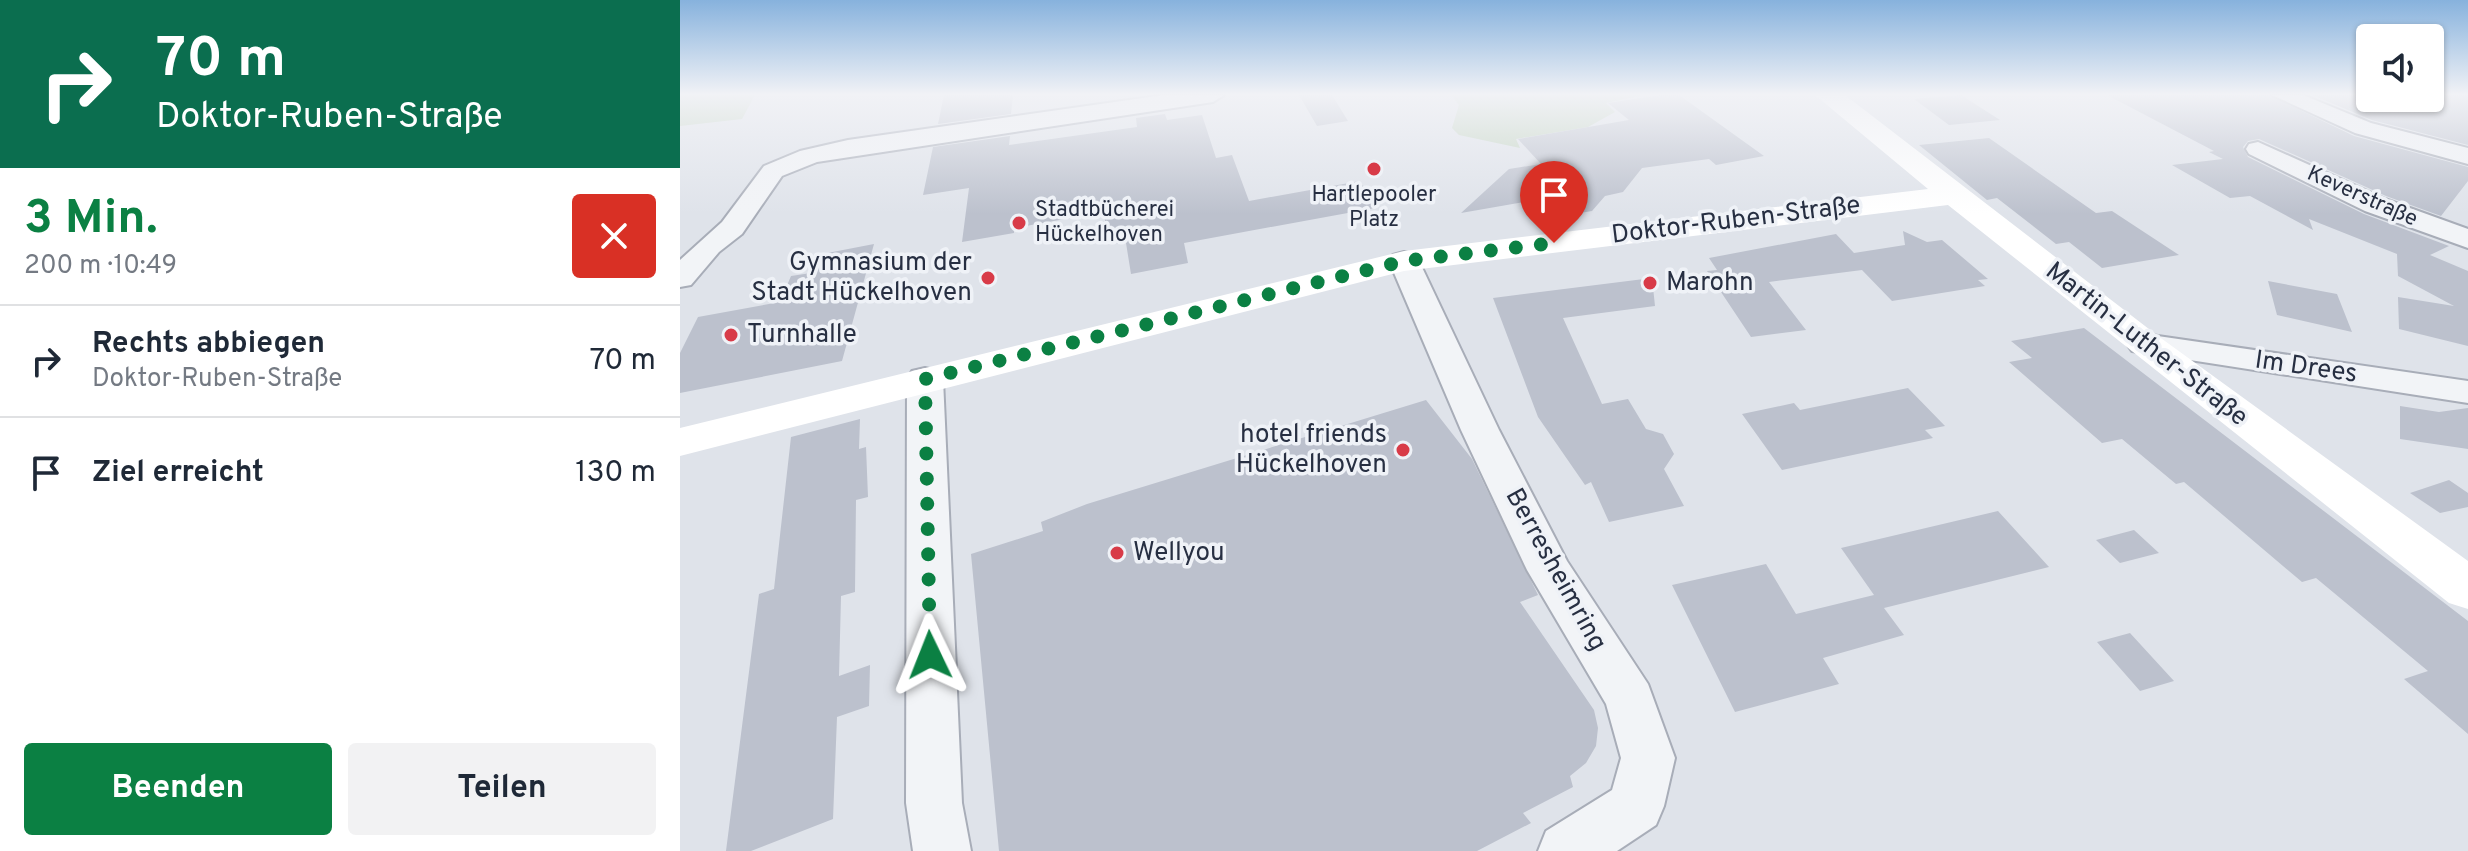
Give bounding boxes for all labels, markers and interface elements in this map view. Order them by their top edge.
map controls [2356,24,2444,112]
button: sound [2356,24,2444,112]
text: 70 m [156,26,286,96]
icon: right [24,32,128,136]
text: Doktor-Ruben-Straße [156,95,503,141]
marker: Hartlepooler Platz [1365,160,1383,178]
pin [1520,161,1588,243]
street label: Keverstraße [2303,161,2421,233]
icon: arrive [1532,173,1576,217]
place label: Hartlepooler Platz [1311,182,1437,234]
street label: Doktor-Ruben-Straße [1610,189,1862,253]
text: 3 Min. [24,190,158,250]
button: close [572,194,656,278]
place label: Stadtbücherei Hückelhoven [1035,197,1174,249]
marker: Stadtbücherei Hückelhoven [1010,214,1028,232]
place label: Gymnasium der Stadt Hückelhoven [751,247,972,310]
text: 200 m · 10:49 [24,250,177,283]
street label: Martin-Luther-Straße [2038,256,2254,434]
place label: Marohn [1666,267,1754,300]
marker: Gymnasium der Stadt Hückelhoven [979,269,997,287]
marker: Marohn [1641,274,1659,292]
place label: Turnhalle [747,319,857,352]
text: Rechts abbiegen [92,326,325,363]
marker: Turnhalle [722,326,740,344]
icon: right [24,339,68,383]
text: 70 m [590,343,656,380]
street label: Im Drees [2253,344,2359,392]
text: Doktor-Ruben-Straße [92,363,342,396]
place label: hotel friends Hückelhoven [1236,419,1387,482]
marker: hotel friends Hückelhoven [1394,441,1412,459]
icon: arrive [24,451,68,495]
text: Ziel erreicht [92,455,264,492]
text: 130 m [575,455,656,492]
street label: Berresheimring [1497,483,1613,657]
place label: Wellyou [1133,537,1225,570]
marker: Wellyou [1108,544,1126,562]
position arrow [888,613,972,697]
button: Beenden [24,743,332,835]
button: Teilen [348,743,656,835]

